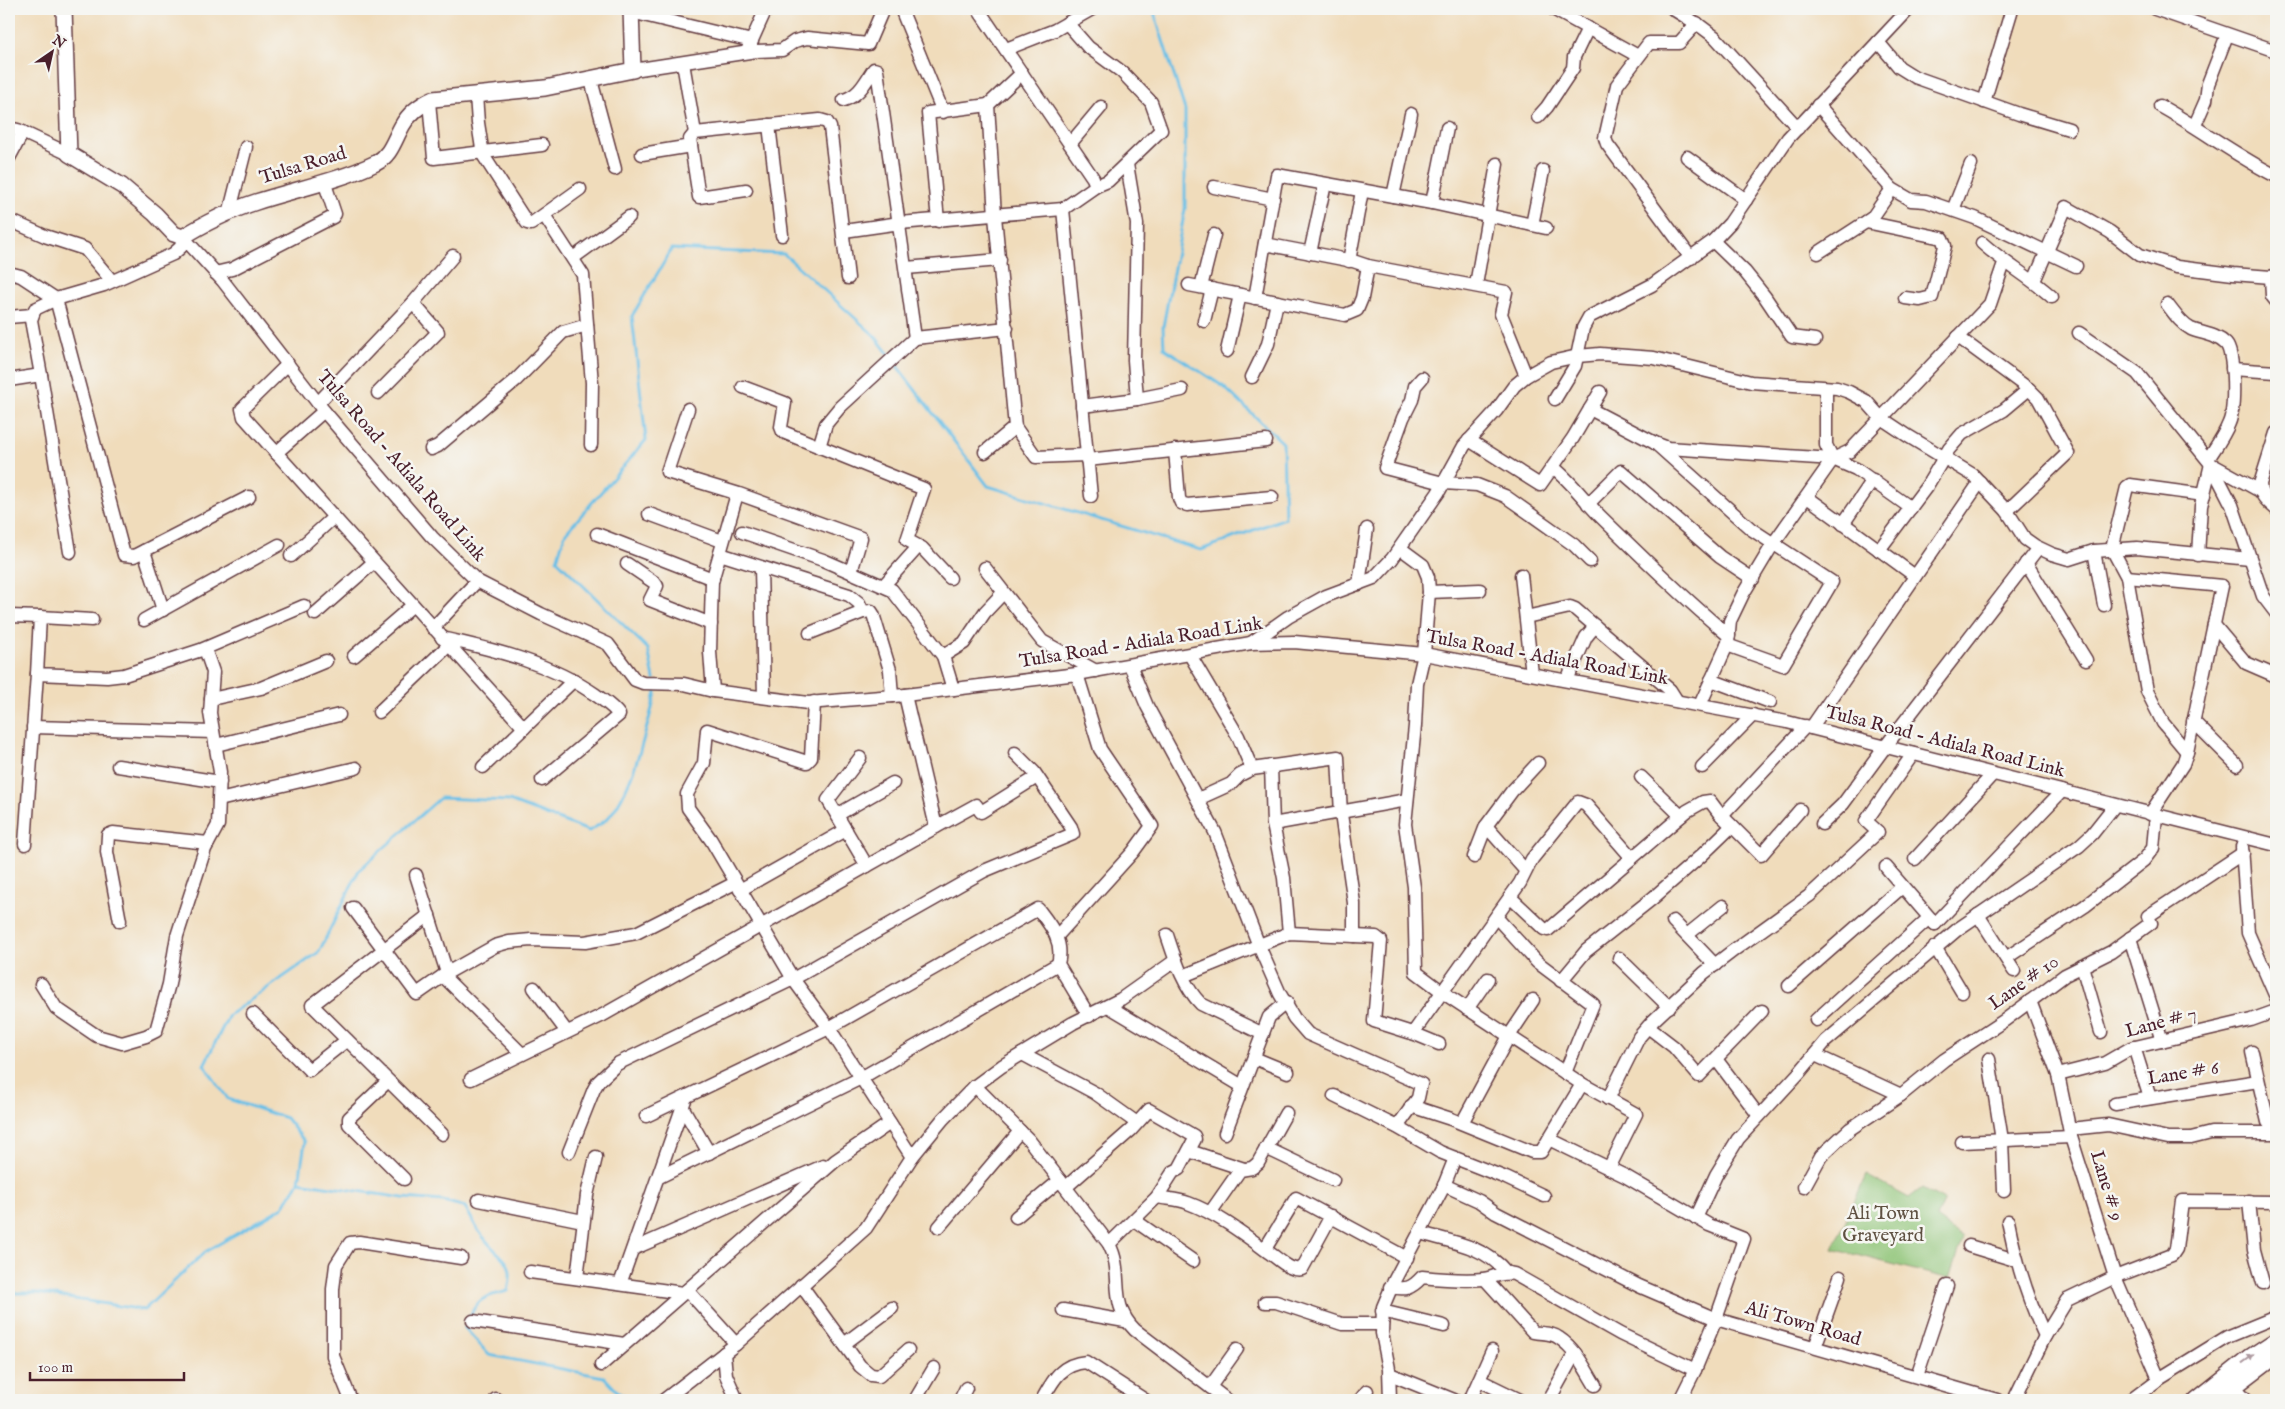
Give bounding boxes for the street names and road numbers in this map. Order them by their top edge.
street label: Tulsa Road [257,141,350,191]
street label: Tulsa Road - Adiala Road Link [311,365,491,567]
street label: Tulsa Road - Adiala Road Link [1018,612,1265,674]
street label: Tulsa Road - Adiala Road Link [1424,625,1671,691]
street label: Tulsa Road - Adiala Road Link [1823,701,2068,784]
street label: Lane # 10 [1984,950,2064,1016]
street label: Lane # 7 [2123,1002,2199,1044]
street label: Lane # 6 [2146,1056,2221,1091]
street label: Lane # 9 [2084,1148,2128,1224]
street label: Ali Town Road [1741,1296,1864,1352]

